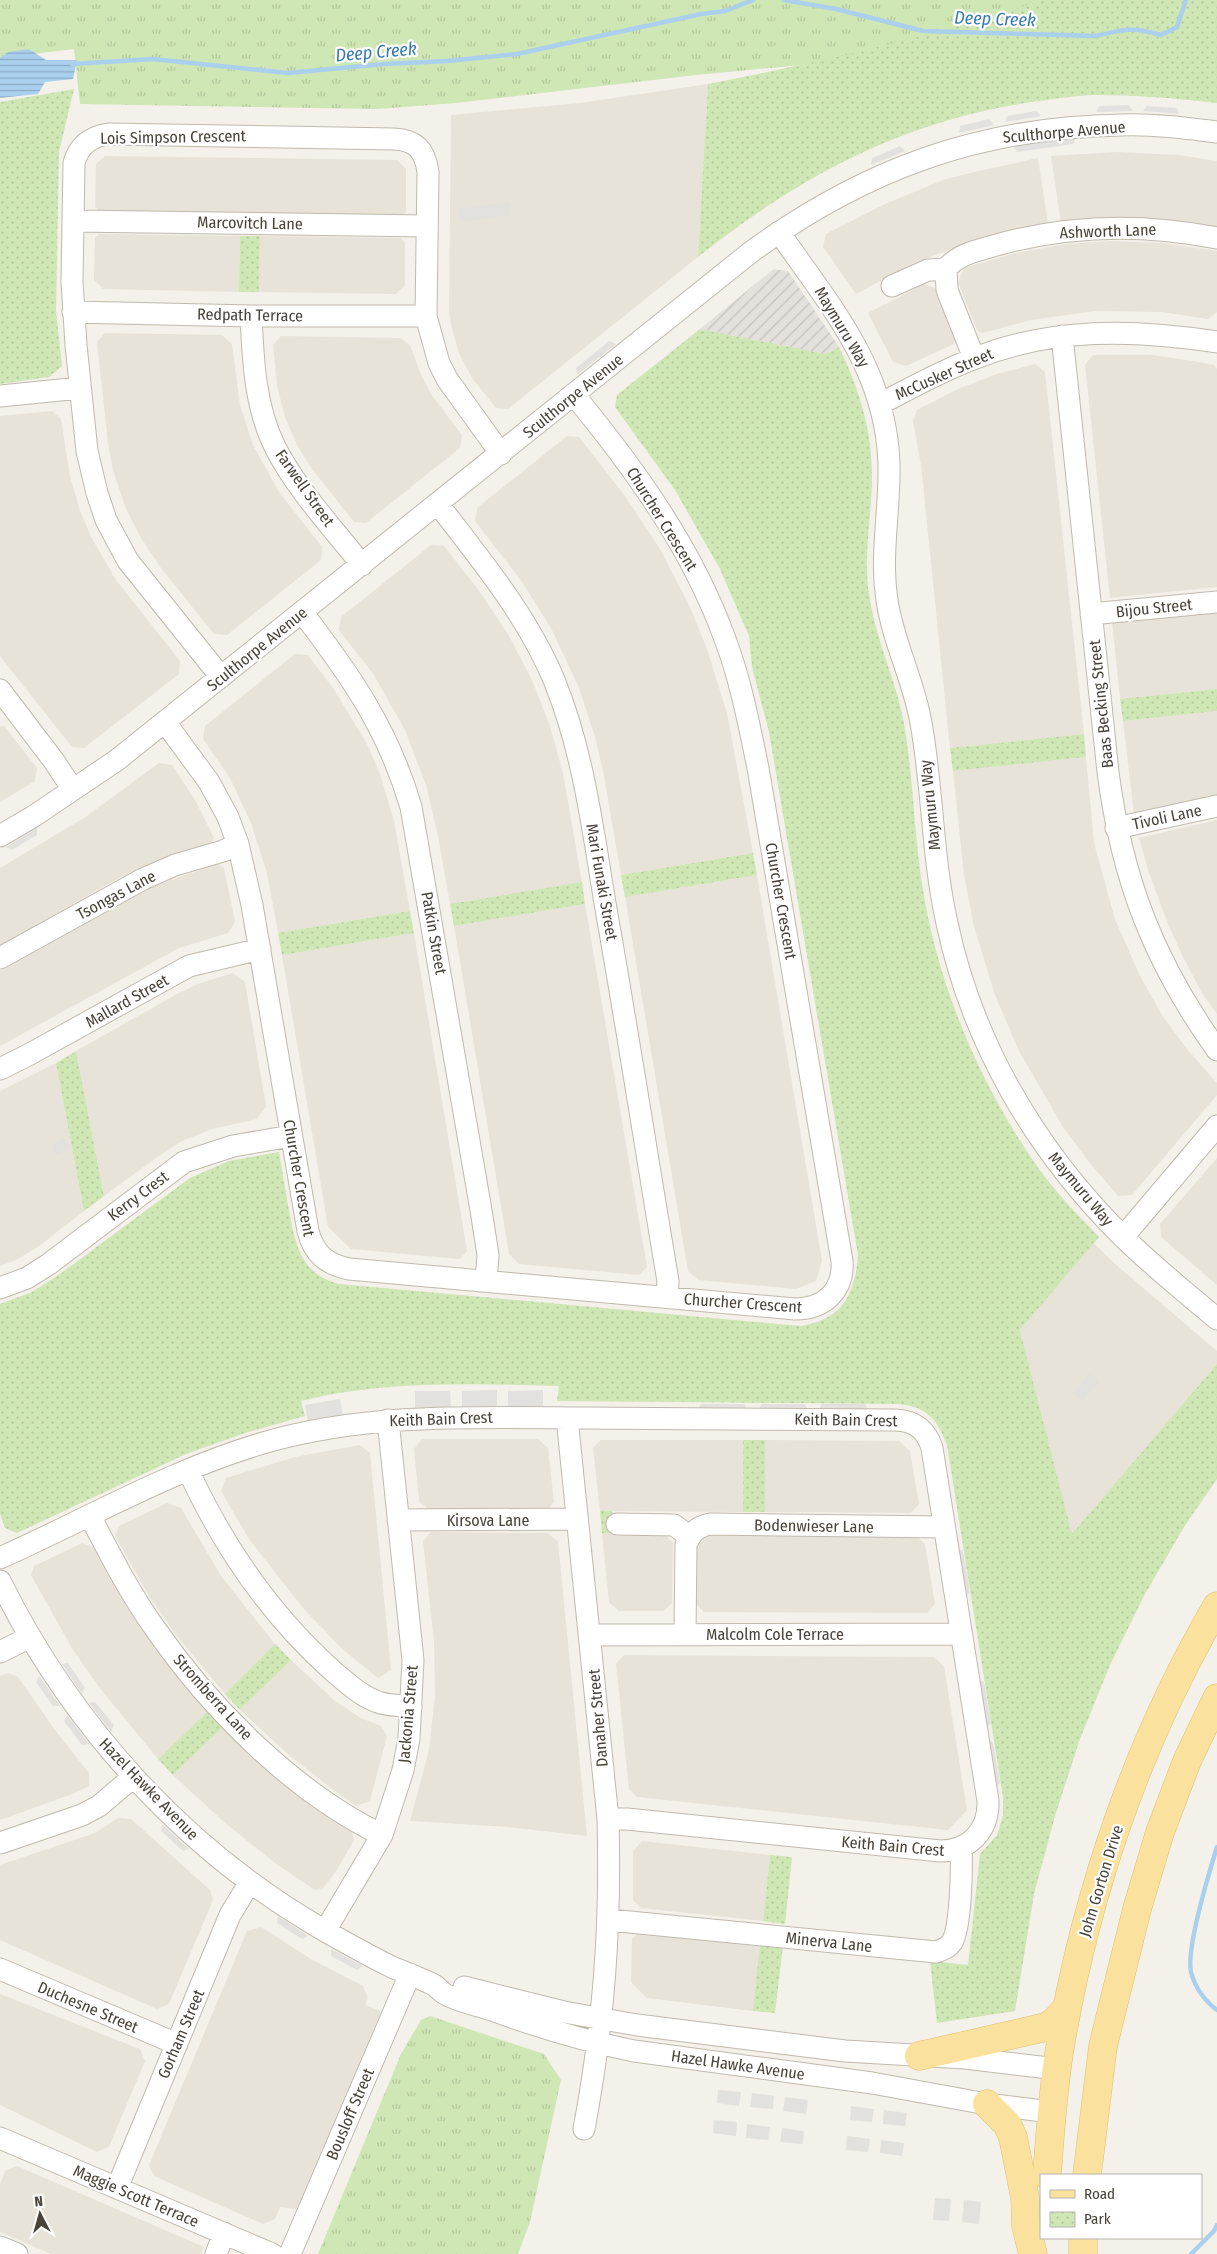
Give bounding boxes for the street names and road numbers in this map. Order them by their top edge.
street label: Sculthorpe Avenue [1002,117,1126,147]
street label: Lois Simpson Crescent [100,126,247,148]
street label: Marcovitch Lane [197,213,303,233]
street label: Ashworth Lane [1059,220,1157,242]
street label: Maymuru Way [810,283,874,372]
street label: Redpath Terrace [197,305,303,325]
street label: McCusker Street [892,344,997,404]
street label: Sculthorpe Avenue [519,350,627,442]
street label: Farwell Street [272,446,339,531]
street label: Churcher Crescent [623,464,702,575]
street label: Bijou Street [1115,594,1194,621]
street label: Sculthorpe Avenue [203,603,311,695]
street label: Baas Becking Street [1085,638,1117,769]
street label: Maymuru Way [916,758,944,851]
street label: Tivoli Lane [1131,800,1203,834]
street label: Mari Funaki Street [582,822,622,943]
street label: Churcher Crescent [761,841,801,962]
street label: Tsongas Lane [73,866,159,924]
street label: Patkin Street [417,890,451,977]
street label: Mallard Street [82,970,173,1032]
street label: Churcher Crescent [279,1118,319,1239]
street label: Maymuru Way [1045,1148,1118,1231]
street label: Kerry Crest [104,1167,173,1225]
street label: Churcher Crescent [683,1289,803,1317]
street label: Keith Bain Crest [389,1408,494,1430]
street label: Keith Bain Crest [794,1410,899,1430]
street label: Kirsova Lane [447,1511,529,1530]
street label: Bodenwieser Lane [754,1515,874,1537]
street label: Malcolm Cole Terrace [706,1625,844,1644]
street label: Stromberra Lane [170,1650,257,1744]
street label: Jackonia Street [394,1664,422,1764]
street label: Danaher Street [584,1667,612,1768]
street label: Hazel Hawke Avenue [95,1734,203,1844]
street label: John Gorton Drive [1075,1823,1127,1939]
street label: Keith Bain Crest [841,1832,946,1860]
street label: Minerva Lane [785,1928,873,1956]
street label: Duchesne Street [35,1977,142,2037]
street label: Gorham Street [154,1986,209,2081]
street label: Hazel Hawke Avenue [670,2046,806,2084]
street label: Bousloff Street [322,2065,378,2163]
street label: Maggie Scott Terrace [70,2161,202,2231]

